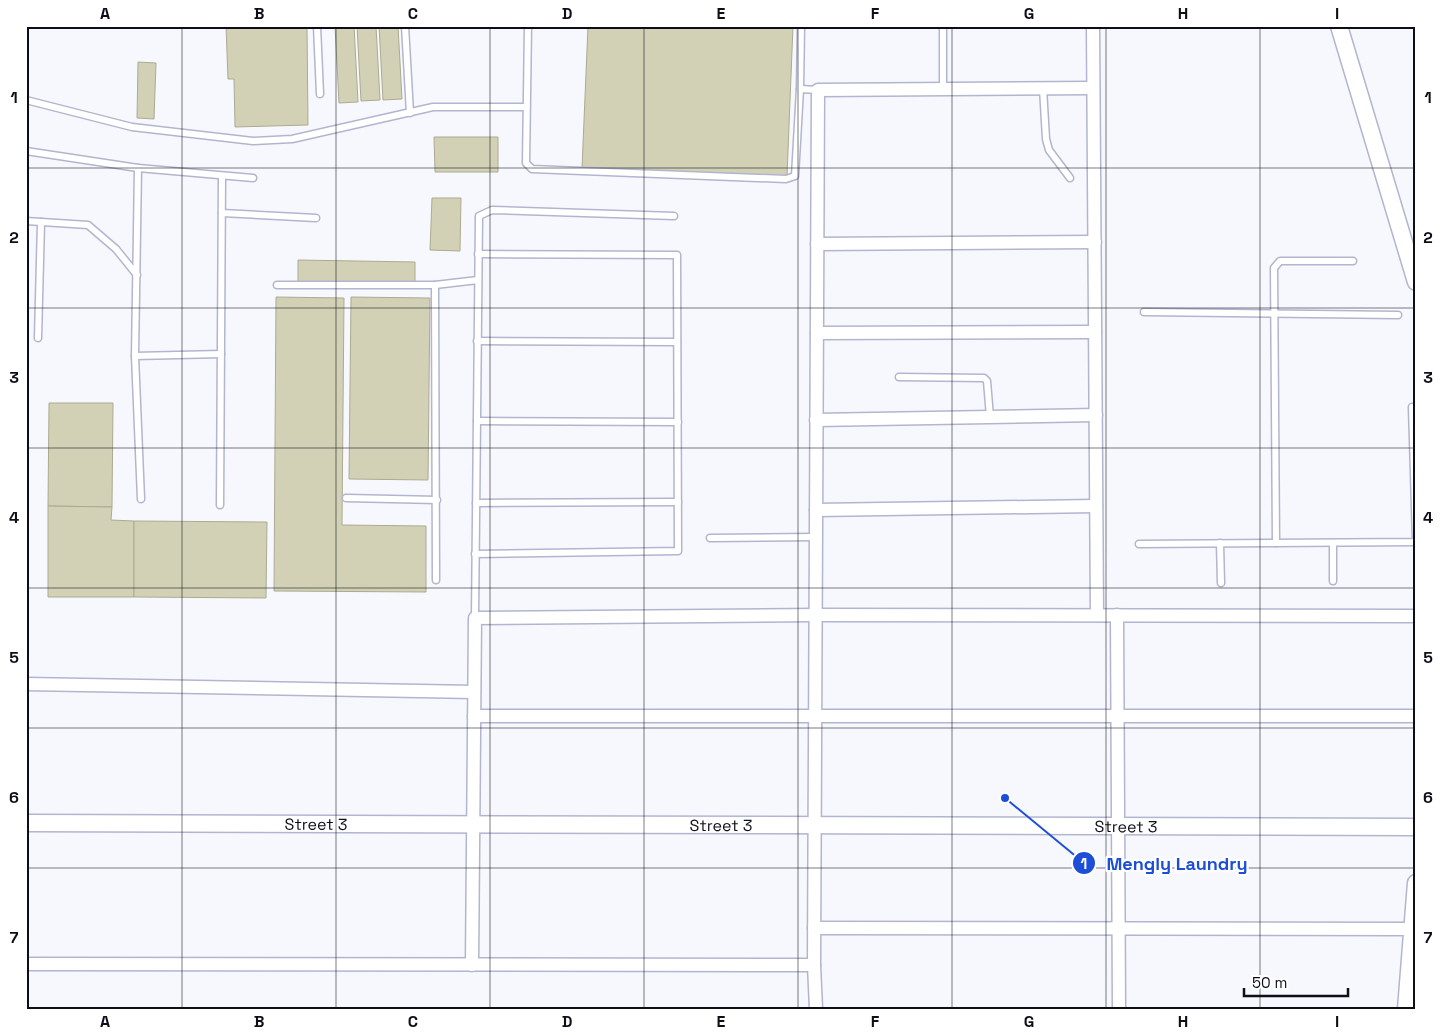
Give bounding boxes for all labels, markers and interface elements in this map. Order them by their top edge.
text: A [100,3,110,24]
text: B [254,3,264,24]
text: C [408,3,418,24]
text: D [562,3,572,24]
text: E [717,3,726,24]
text: F [871,3,880,24]
text: G [1024,3,1034,24]
text: H [1178,3,1188,24]
text: I [1335,3,1339,24]
text: 1 [10,87,18,108]
text: 1 [1424,87,1432,108]
text: 2 [9,227,19,248]
text: 2 [1423,227,1433,248]
text: 3 [9,367,19,388]
text: 3 [1423,367,1433,388]
text: 4 [9,507,19,528]
text: 4 [1423,507,1433,528]
text: 5 [9,647,19,668]
text: 5 [1423,647,1433,668]
text: 6 [9,787,19,808]
text: 6 [1423,787,1433,808]
street label: Street 3 [285,814,347,835]
street label: Street 3 [690,815,752,836]
street label: Street 3 [1095,816,1157,837]
callout: Mengly Laundry [1071,847,1257,880]
text: Mengly Laundry [1106,852,1248,875]
text: 1 [1081,854,1087,873]
text: 7 [10,927,19,948]
text: 7 [1424,927,1433,948]
scale bar [1244,965,1348,997]
text: 50 m [1252,973,1287,992]
text: A [100,1011,110,1032]
text: B [254,1011,264,1032]
text: C [408,1011,418,1032]
text: D [562,1011,572,1032]
text: E [717,1011,726,1032]
text: F [871,1011,880,1032]
text: G [1024,1011,1034,1032]
text: H [1178,1011,1188,1032]
text: I [1335,1011,1339,1032]

